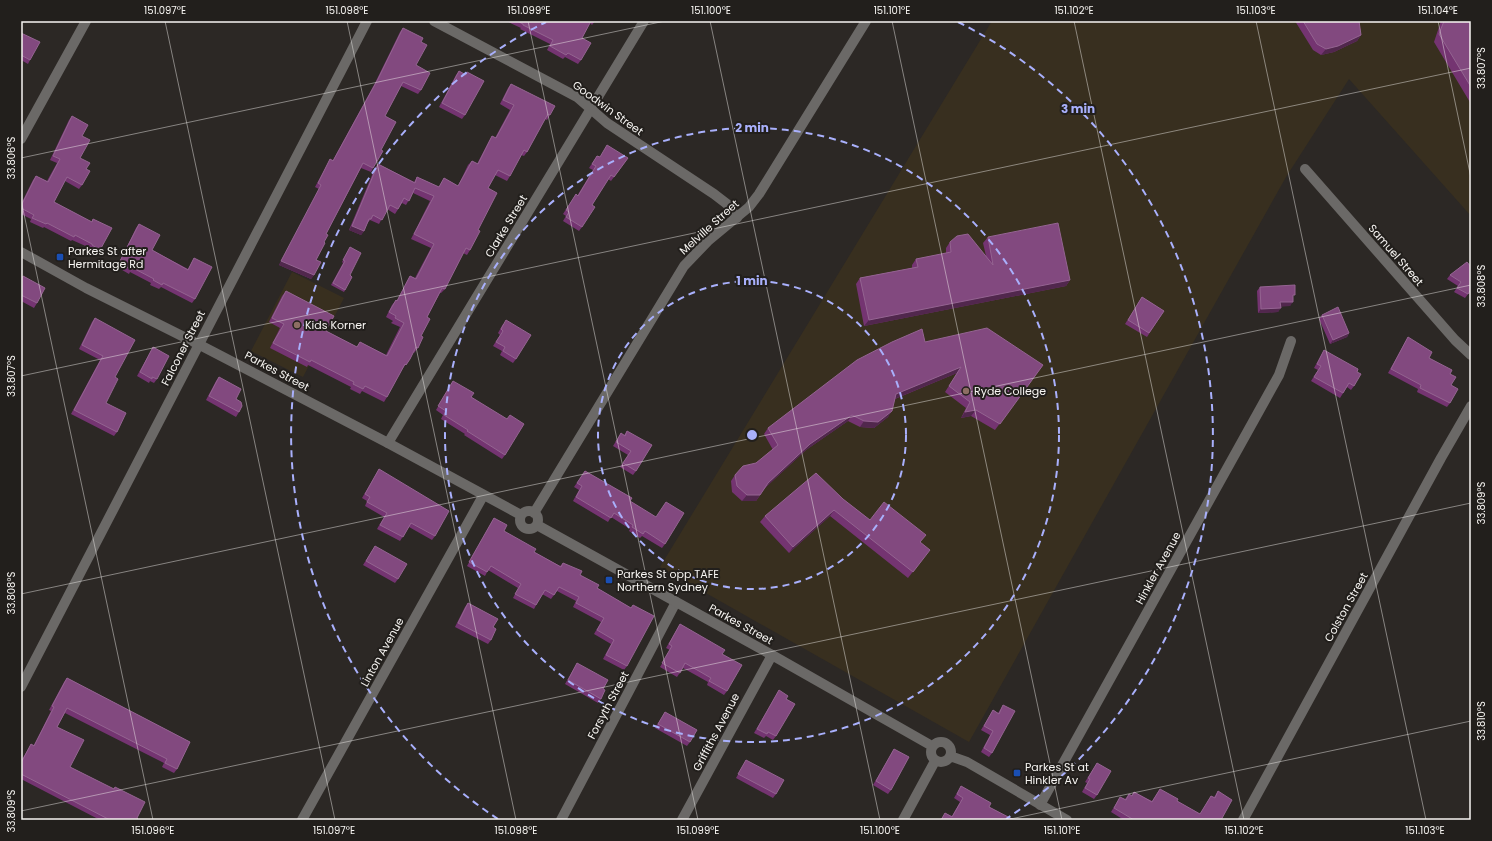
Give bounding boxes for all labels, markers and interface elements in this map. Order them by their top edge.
text: 151.097°E [144,3,186,18]
text: 151.098°E [326,3,368,18]
text: 151.099°E [508,3,550,18]
text: 151.100°E [691,3,731,18]
text: 151.101°E [874,3,910,18]
text: 151.102°E [1054,3,1094,18]
text: 151.103°E [1236,3,1276,18]
text: 151.104°E [1418,3,1458,18]
text: 33.807°S [1474,47,1489,89]
street label: Goodwin Street [569,77,647,139]
text: 3 min [1061,100,1095,117]
text: 2 min [735,119,769,136]
text: 33.806°S [4,136,19,179]
street label: Clarke Street [481,192,531,260]
street label: Melville Street [676,196,742,258]
street label: Samuel Street [1365,221,1427,289]
place label: Parkes St after Hermitage Rd [68,243,146,272]
marker: Parkes St after Hermitage Rd [55,252,65,262]
text: 33.808°S [1474,264,1489,307]
text: 1 min [736,272,768,289]
street label: Falconer Street [157,308,209,388]
place label: Kids Korner [305,317,366,333]
marker: Kids Korner [292,320,302,330]
street label: Parkes Street [242,347,312,395]
text: 33.807°S [4,355,19,397]
place label: Ryde College [974,383,1046,399]
marker: Ryde College [961,386,971,396]
centre of rings [745,428,759,442]
text: 33.809°S [1474,482,1489,524]
street label: Hinkler Avenue [1131,529,1185,607]
place label: Parkes St opp TAFE Northern Sydney [617,566,719,595]
street label: Colston Street [1320,569,1372,645]
text: 33.808°S [4,571,19,614]
marker: Parkes St opp TAFE Northern Sydney [604,575,614,585]
street label: Parkes Street [706,600,776,648]
street label: Linton Avenue [356,614,408,689]
street label: Forsyth Street [583,668,633,742]
street label: Griffiths Avenue [689,690,743,774]
text: 33.810°S [1474,701,1489,741]
place label: Parkes St at Hinkler Av [1025,759,1089,788]
marker: Parkes St at Hinkler Av [1012,768,1022,778]
text: 33.809°S [4,790,19,832]
text: 151.096°E [132,823,174,838]
text: 151.097°E [313,823,355,838]
text: 151.098°E [495,823,537,838]
text: 151.099°E [677,823,719,838]
text: 151.100°E [860,823,900,838]
text: 151.101°E [1044,823,1080,838]
text: 151.102°E [1224,823,1264,838]
text: 151.103°E [1405,823,1445,838]

